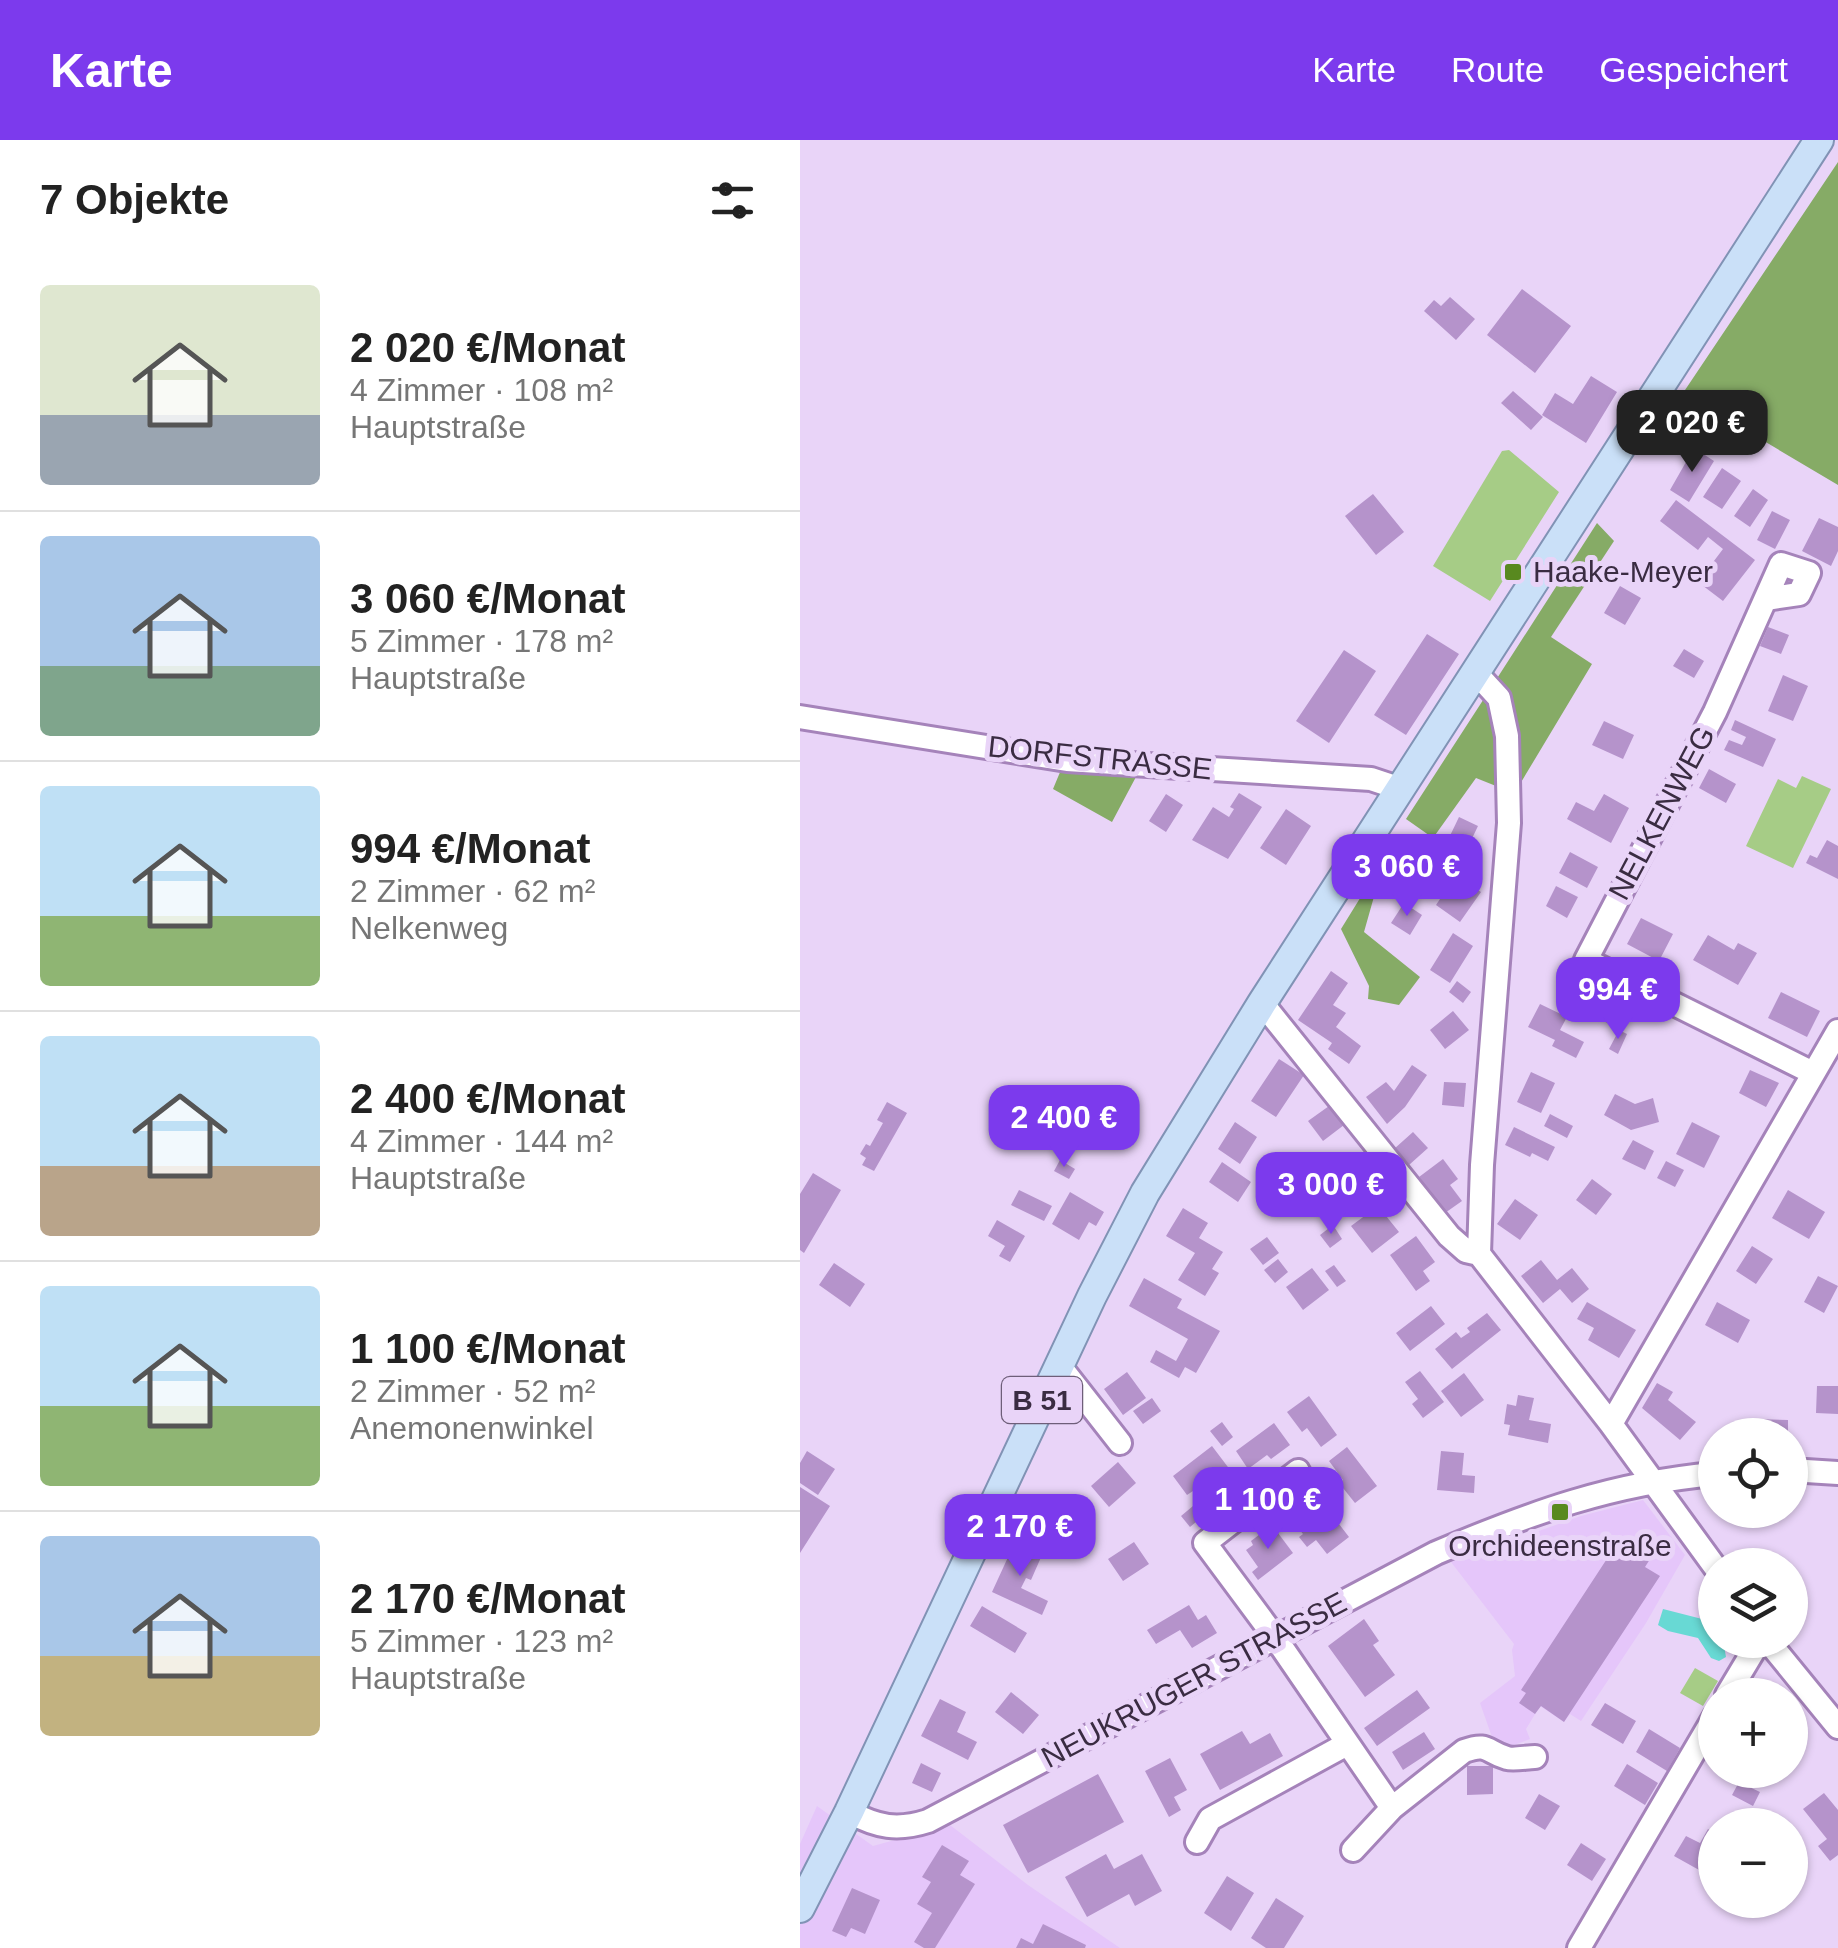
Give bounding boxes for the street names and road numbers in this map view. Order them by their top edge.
street label: NELKENWEG [1602,720,1721,905]
street label: DORFSTRASSE [986,729,1214,786]
road number: B 51 [1002,1377,1082,1423]
street label: NEUKRUGER STRASSE [1036,1585,1352,1774]

